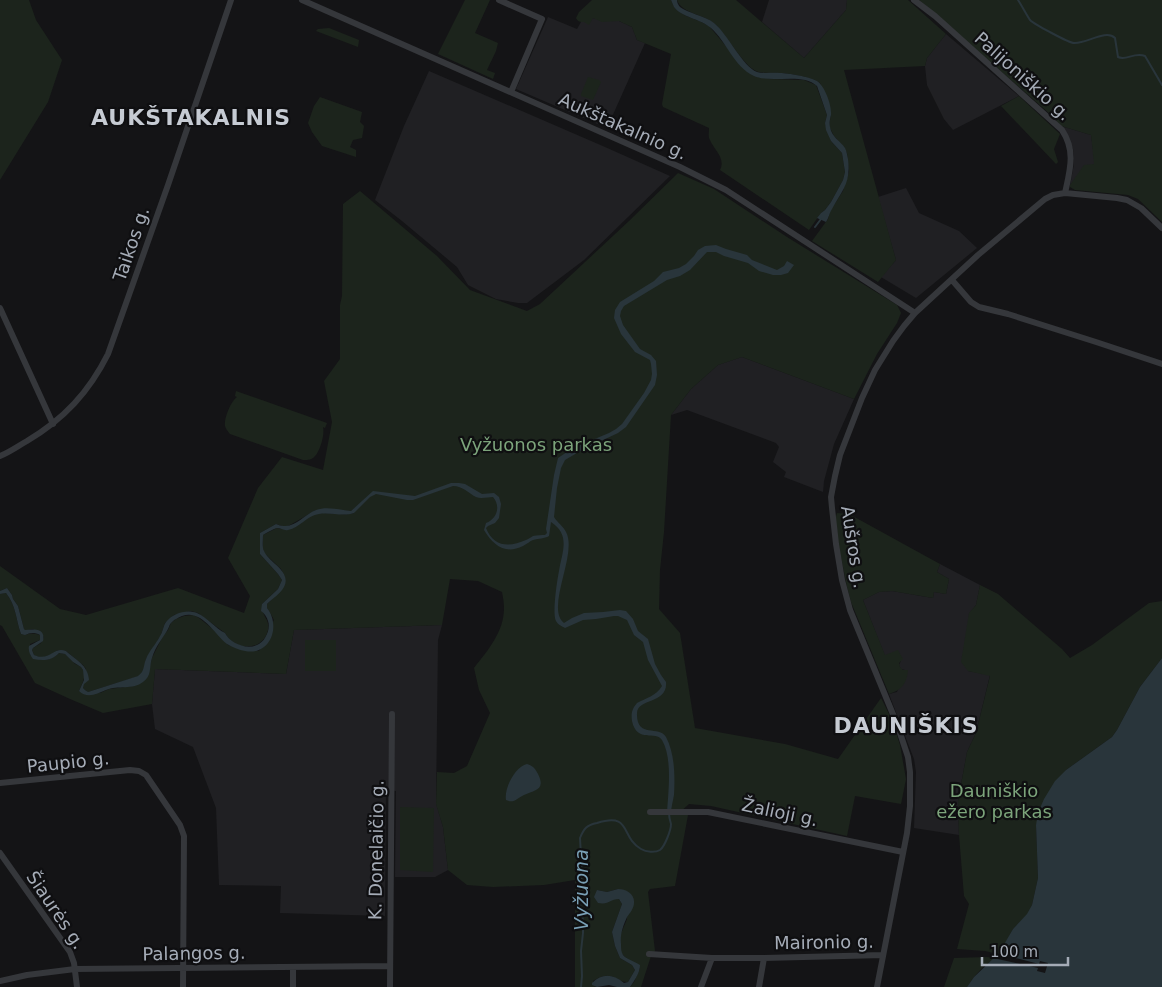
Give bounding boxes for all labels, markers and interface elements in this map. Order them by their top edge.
street label: Palijoniškio g. [971,27,1075,125]
street label: Aukštakalnio g. [556,88,690,164]
district label: AUKŠTAKALNIS [91,105,291,130]
street label: Taikos g. [108,204,153,285]
park label: Vyžuonos parkas [460,434,612,455]
street label: Aušros g. [837,504,871,590]
district label: DAUNIŠKIS [834,713,979,738]
street label: Paupio g. [26,747,110,777]
street label: K. Donelaičio g. [364,780,388,920]
park label: Dauniškio ežero parkas [936,780,1052,822]
street label: Žalioji g. [740,794,820,830]
water label: Vyžuona [570,849,592,931]
street label: Šiaurės g. [22,867,90,953]
street label: Maironio g. [774,931,874,953]
scale bar [982,934,1068,966]
street label: Palangos g. [142,942,246,964]
text: 100 m [990,943,1038,961]

